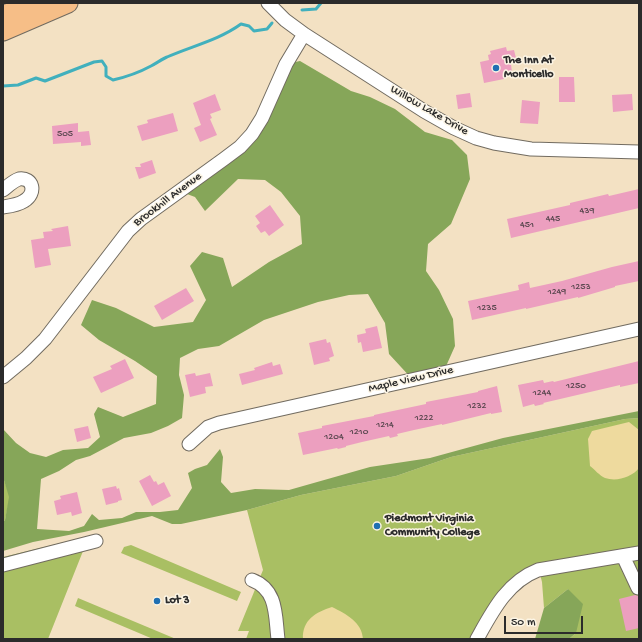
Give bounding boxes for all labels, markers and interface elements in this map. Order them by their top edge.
place label: The Inn At Monticello [504,54,554,82]
marker: The Inn At Monticello [491,63,501,73]
street label: Willow Lake Drive [387,83,471,139]
house number: 505 [57,128,73,140]
street label: Brookhill Avenue [131,170,205,230]
house number: 439 [580,205,594,217]
house number: 445 [546,213,560,225]
house number: 451 [520,219,534,231]
house number: 1253 [571,281,591,293]
house number: 1249 [548,286,566,298]
house number: 1235 [477,302,497,314]
street label: Maple View Drive [367,363,455,397]
house number: 1250 [566,380,586,392]
house number: 1244 [533,387,551,399]
house number: 1232 [467,400,487,412]
house number: 1222 [415,412,433,424]
house number: 1214 [376,419,394,431]
house number: 1210 [350,426,368,438]
house number: 1204 [324,431,344,443]
place label: Piedmont Virginia Community College [385,512,480,540]
marker: Piedmont Virginia Community College [372,521,382,531]
place label: Lot 3 [165,594,190,608]
marker: Lot 3 [152,596,162,606]
scale bar [506,608,585,634]
text: 50 m [511,616,536,630]

